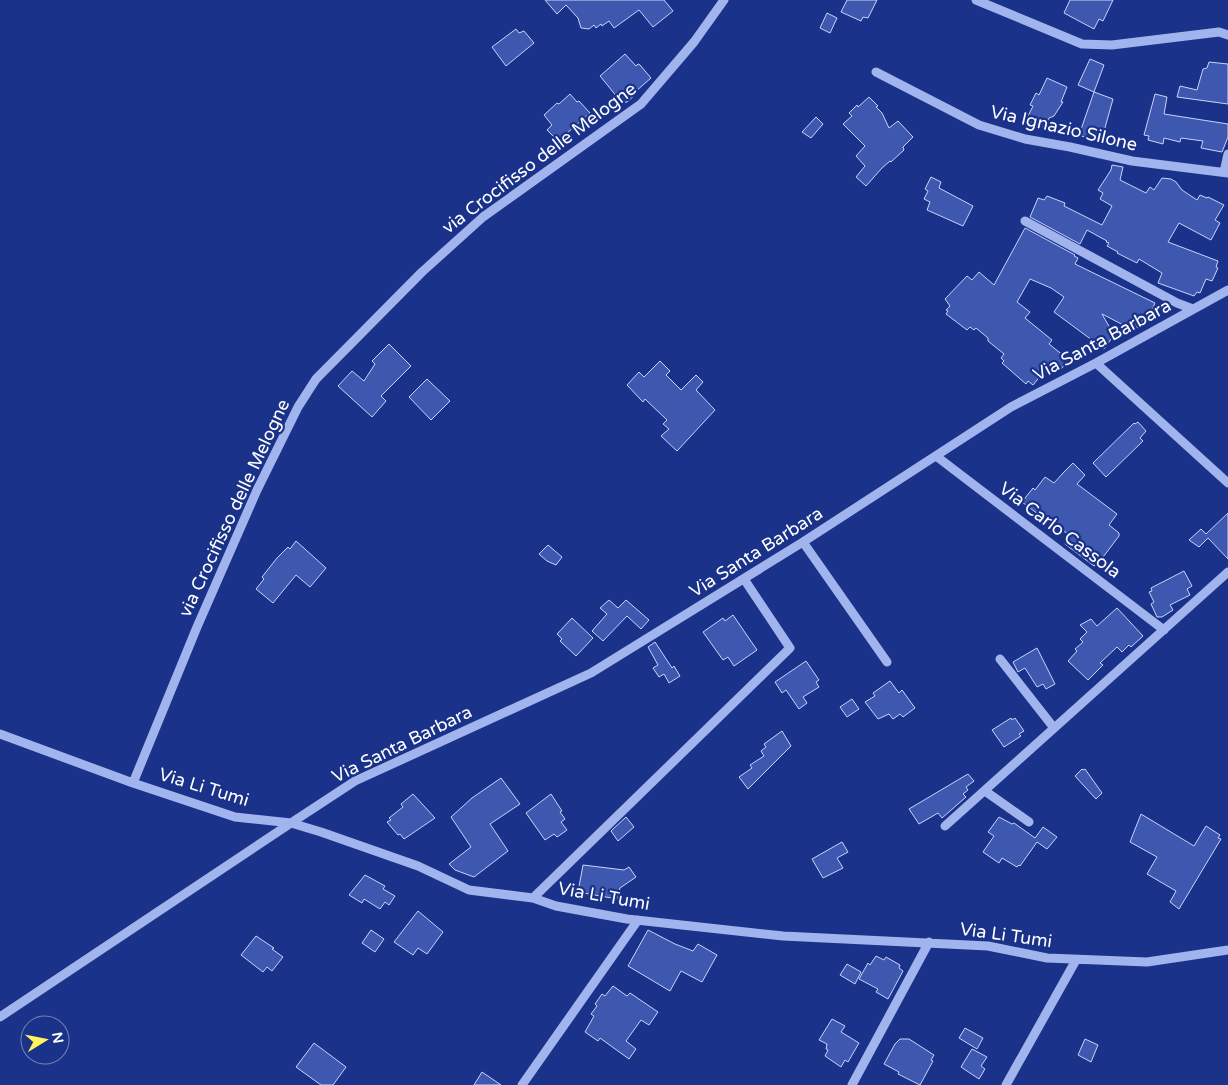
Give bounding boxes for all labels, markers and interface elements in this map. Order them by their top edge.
street label: via Crocifisso delle Melogne [437,78,641,238]
street label: Via Ignazio Silone [988,100,1140,156]
street label: Via Santa Barbara [1029,294,1175,386]
street label: via Crocifisso delle Melogne [174,396,294,620]
street label: Via Carlo Cassola [995,477,1125,583]
street label: Via Santa Barbara [685,502,827,602]
street label: Via Santa Barbara [328,701,476,787]
street label: Via Li Tumi [156,763,252,811]
street label: Via Li Tumi [556,877,652,915]
street label: Via Li Tumi [958,918,1054,952]
north arrow [20,1015,70,1065]
text: N [48,1031,67,1045]

